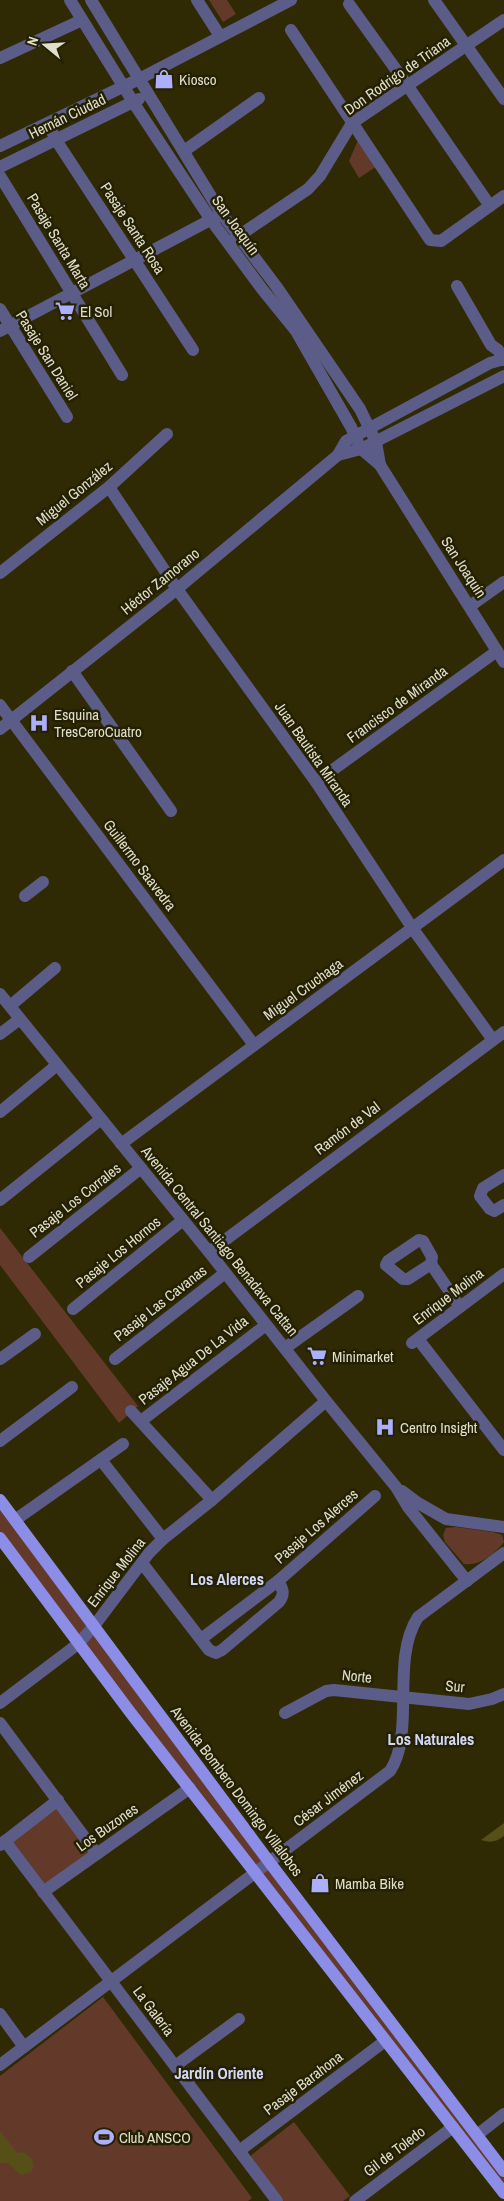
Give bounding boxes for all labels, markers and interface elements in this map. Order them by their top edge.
north arrow [20,20,70,70]
street label: Don Rodrigo de Triana [340,30,454,119]
text: N [23,34,42,48]
shop icon: Kiosco [153,68,175,90]
place label: Kiosco [179,69,217,90]
street label: Hernán Ciudad [25,88,109,144]
street label: Pasaje Santa Rosa [96,178,171,278]
street label: Pasaje Santa Marta [22,189,96,293]
street label: San Joaquín [207,191,265,259]
supermarket icon: El Sol [54,300,76,322]
place label: El Sol [80,301,112,322]
street label: Pasaje San Daniel [11,306,83,404]
street label: Miguel González [32,456,116,530]
street label: San Joaquín [436,532,492,602]
street label: Héctor Zamorano [116,543,204,619]
street label: Francisco de Miranda [342,660,452,748]
street label: Juan Bautista Miranda [270,697,358,811]
place label: Esquina TresCeroCuatro [54,704,142,742]
hospital icon: Esquina TresCeroCuatro [28,712,50,734]
street label: Guillermo Saavedra [99,815,181,915]
street label: Miguel Cruchaga [259,953,347,1025]
street label: Ramón de Val [310,1096,384,1160]
street label: Avenida Central Santiago Benadava Cattan [136,1141,303,1341]
street label: Pasaje Los Corrales [25,1158,125,1242]
street label: Pasaje Los Hornos [71,1211,165,1293]
street label: Pasaje Las Cavanas [109,1260,211,1346]
street label: Enrique Molina [408,1262,488,1329]
street label: Pasaje Agua De La Vida [134,1310,252,1409]
supermarket icon: Minimarket [306,1345,328,1367]
place label: Minimarket [332,1346,394,1367]
hospital icon: Centro Insight [374,1416,396,1438]
place label: Centro Insight [400,1417,478,1438]
street label: Pasaje Los Alerces [270,1484,362,1568]
street label: Enrique Molina [82,1533,150,1611]
district label: Los Alerces [190,1568,264,1590]
street label: Norte [341,1664,373,1688]
street label: Sur [445,1675,465,1697]
street label: Avenida Bombero Domingo Villalobos [165,1701,308,1880]
district label: Los Naturales [388,1728,474,1750]
street label: César Jiménez [289,1765,367,1831]
street label: Los Buzones [72,1798,142,1856]
shop icon: Mamba Bike [309,1872,331,1894]
place label: Mamba Bike [335,1873,404,1894]
street label: La Galería [128,1982,180,2040]
street label: Pasaje Barahona [259,2046,347,2120]
district label: Jardín Oriente [175,2062,263,2084]
street label: Gil de Toledo [359,2121,429,2181]
sports icon: Club ANSCO [93,2126,115,2148]
place label: Club ANSCO [119,2127,191,2148]

